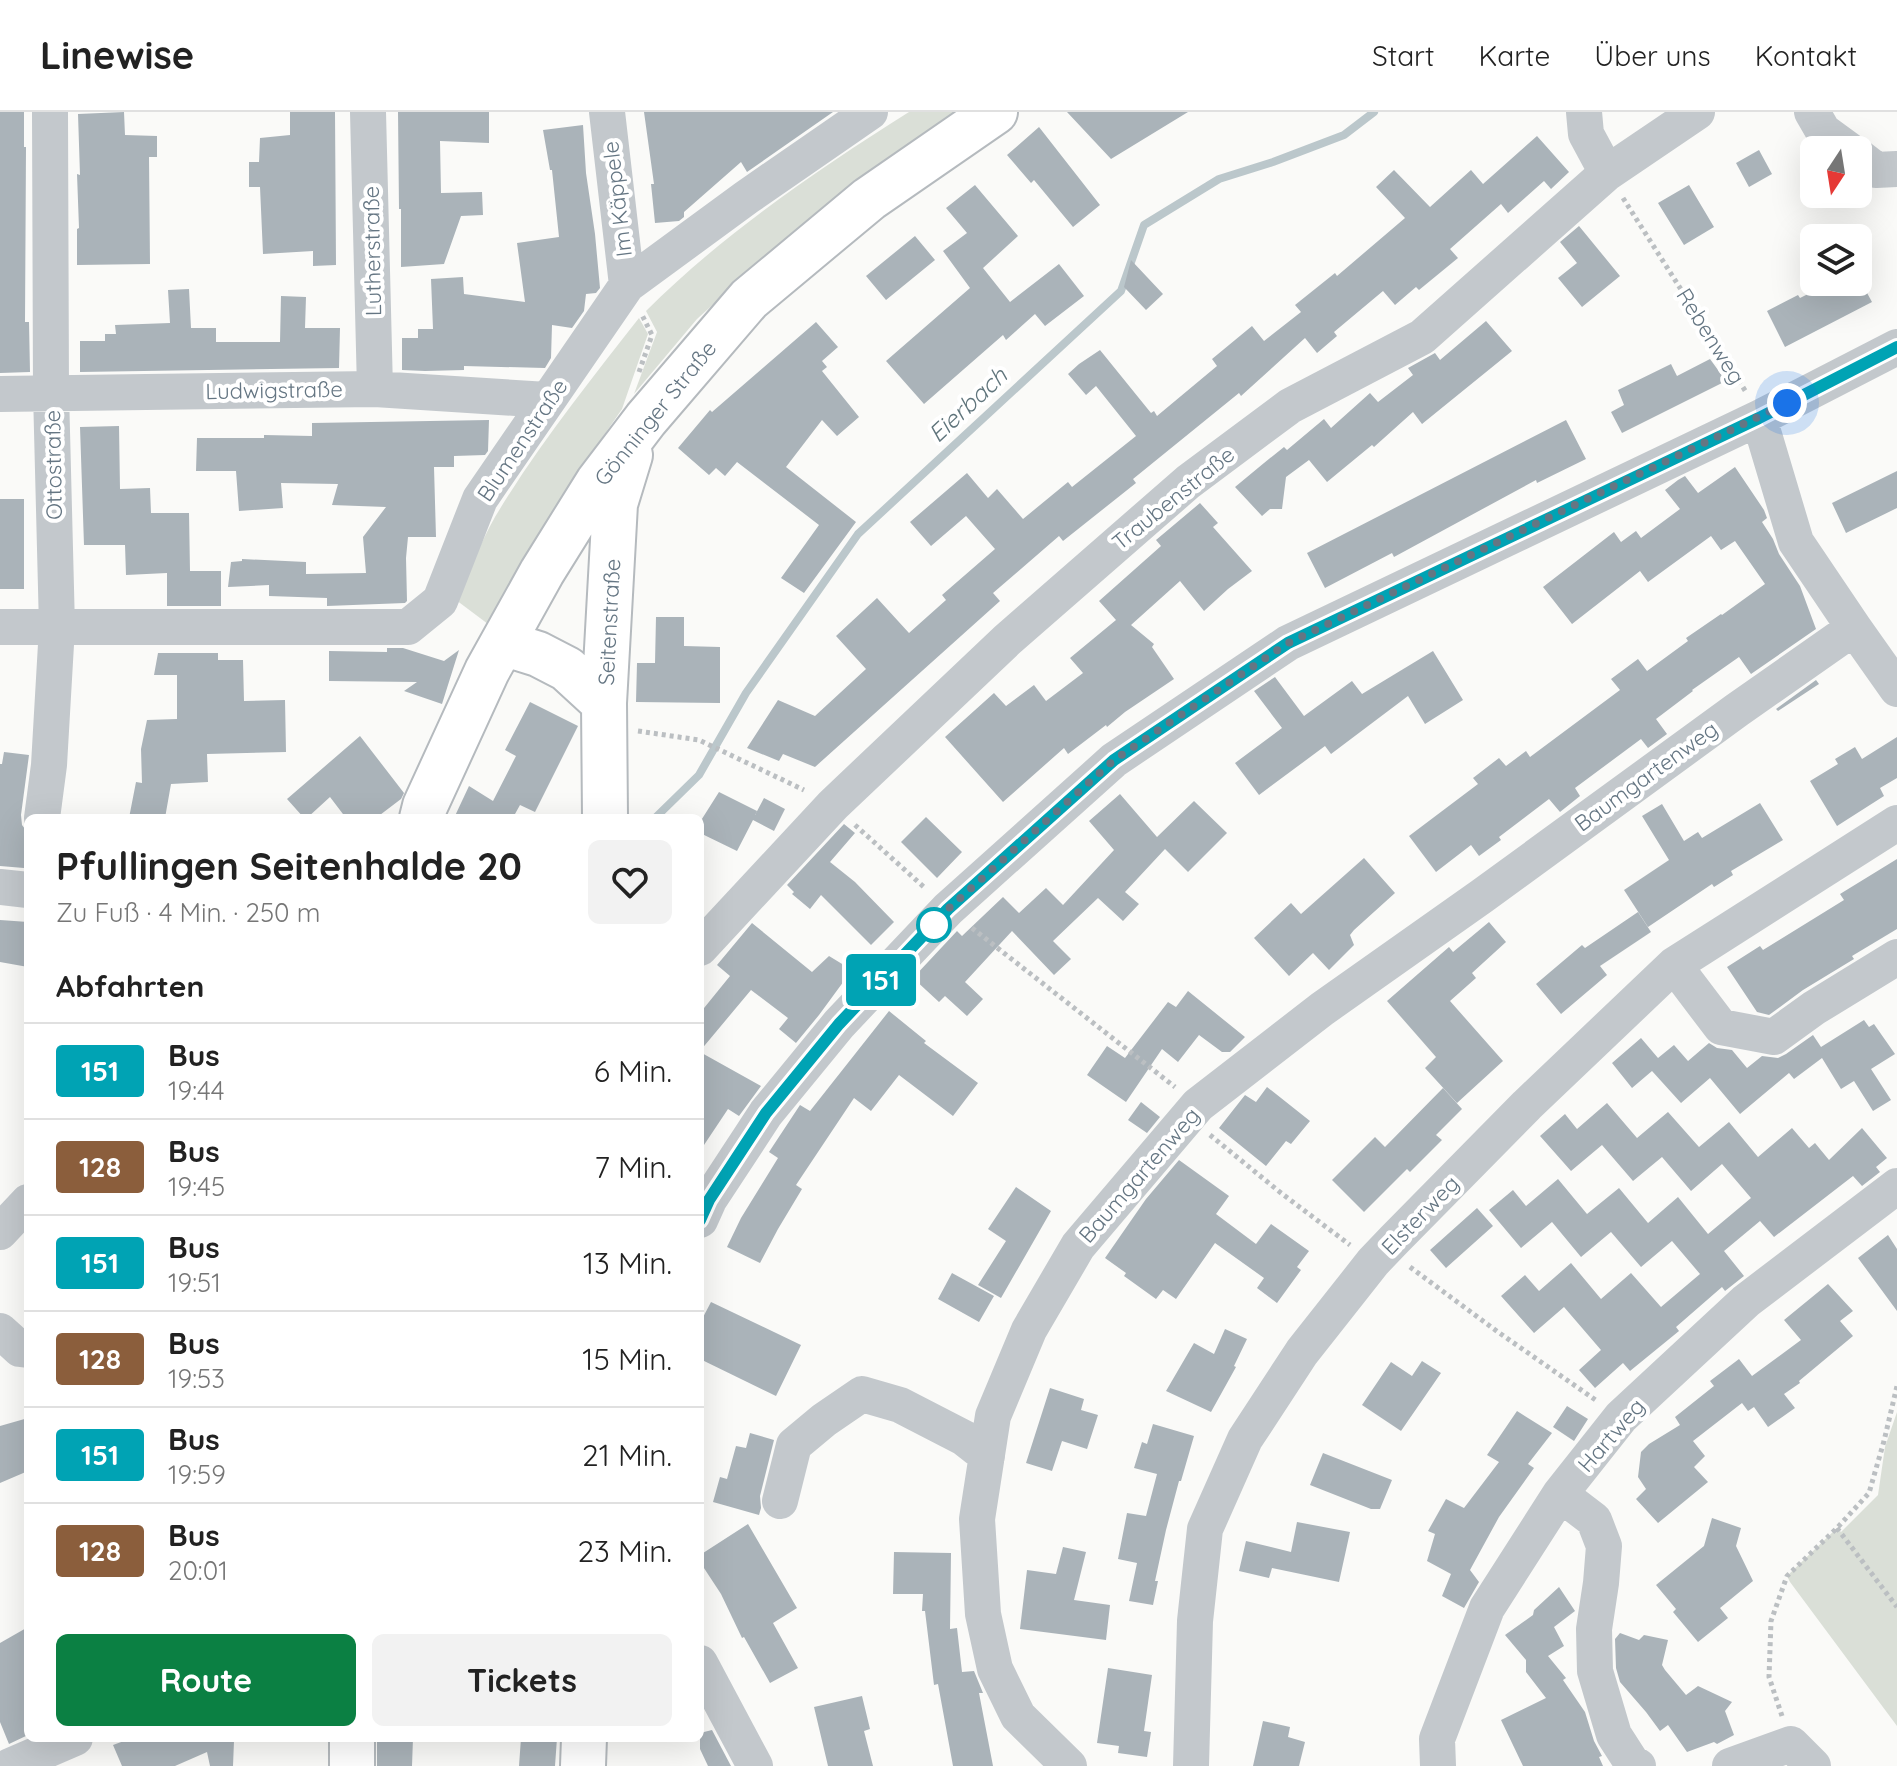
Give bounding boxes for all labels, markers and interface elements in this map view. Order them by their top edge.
text: Linewise [40,31,194,79]
text: Start [1372,38,1434,73]
text: Karte [1478,38,1550,73]
text: Über uns [1594,38,1711,73]
text: Kontakt [1755,38,1857,73]
north arrow [1800,136,1872,208]
map controls [1800,136,1872,296]
street label: Im Käppele [596,140,638,258]
street label: Lutherstraße [357,186,387,316]
button: layers [1800,224,1872,296]
street label: Rebenweg [1670,283,1752,389]
street label: Gönninger Straße [588,335,722,491]
water label: Eierbach [922,360,1013,448]
street label: Blumenstraße [471,373,573,507]
street label: Ludwigstraße [205,375,343,405]
your location [1767,383,1807,423]
street label: Ottostraße [38,410,68,520]
street label: Traubenstraße [1106,440,1240,556]
street label: Seitenstraße [592,558,626,686]
street label: Baumgartenweg [1569,715,1723,837]
button: heart [588,840,672,924]
text: Pfullingen Seitenhalde 20 [56,842,522,890]
text: Zu Fuß · 4 Min. · 250 m [56,896,320,929]
unlabelled marker [917,908,951,942]
line badge: 151 [835,954,927,1006]
text: 151 [862,962,900,997]
text: Abfahrten [56,967,204,1005]
text: Bus [168,1036,220,1074]
text: 6 Min. [594,1052,672,1090]
text: 151 [81,1053,119,1088]
text: 19:44 [168,1074,224,1107]
street label: Baumgartenweg [1072,1101,1206,1249]
text: Bus [168,1132,220,1170]
text: 7 Min. [594,1148,672,1186]
text: 128 [79,1149,121,1184]
street label: Elsterweg [1375,1169,1465,1261]
text: 19:45 [168,1170,225,1203]
text: Bus [168,1228,220,1266]
text: 13 Min. [583,1244,672,1282]
text: 151 [81,1245,119,1280]
text: 19:51 [168,1266,221,1299]
text: Bus [168,1324,220,1362]
text: 15 Min. [582,1340,672,1378]
text: 128 [79,1341,121,1376]
text: 19:53 [168,1362,225,1395]
street label: Hartweg [1571,1392,1651,1478]
text: Bus [168,1420,220,1458]
text: 21 Min. [582,1436,672,1474]
text: 151 [81,1437,119,1472]
text: 19:59 [168,1458,226,1491]
text: Bus [168,1516,220,1554]
text: 23 Min. [577,1532,672,1570]
text: 128 [79,1533,121,1568]
text: 20:01 [168,1554,228,1587]
button: Route [56,1634,356,1726]
button: Tickets [372,1634,672,1726]

